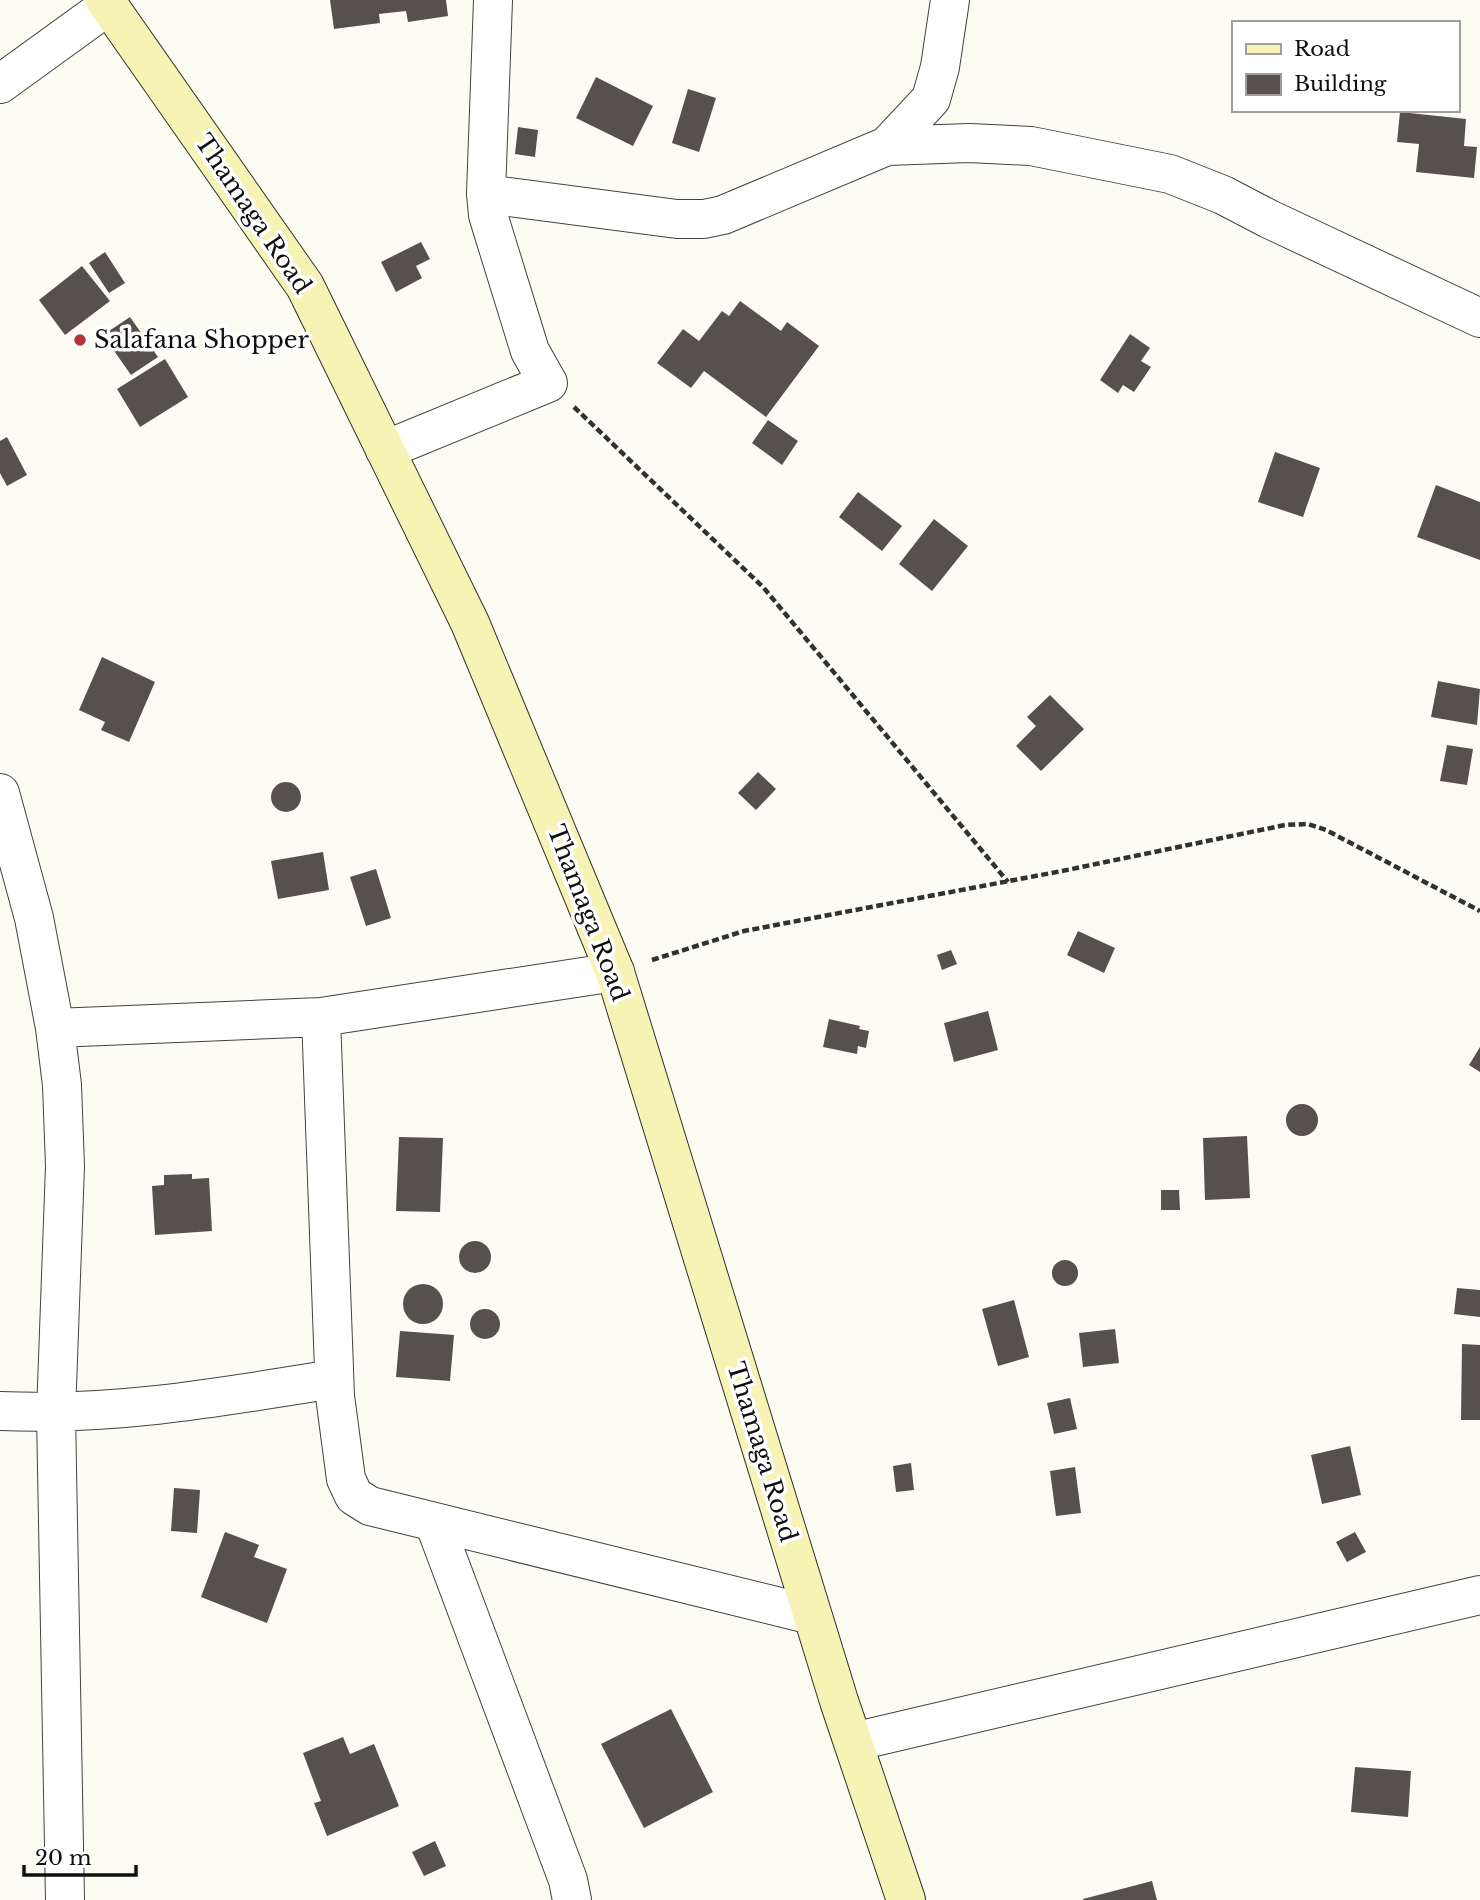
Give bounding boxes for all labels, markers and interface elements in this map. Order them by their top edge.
legend [1232,21,1459,112]
text: Road [1294,36,1350,62]
text: Building [1294,71,1387,97]
street label: Thamaga Road [189,128,318,299]
place label: Salafana Shopper [94,325,310,354]
marker: Salafana Shopper [72,332,88,348]
street label: Thamaga Road [542,821,635,1005]
street label: Thamaga Road [721,1359,804,1545]
scale bar [24,1834,136,1878]
text: 20 m [35,1845,92,1871]

